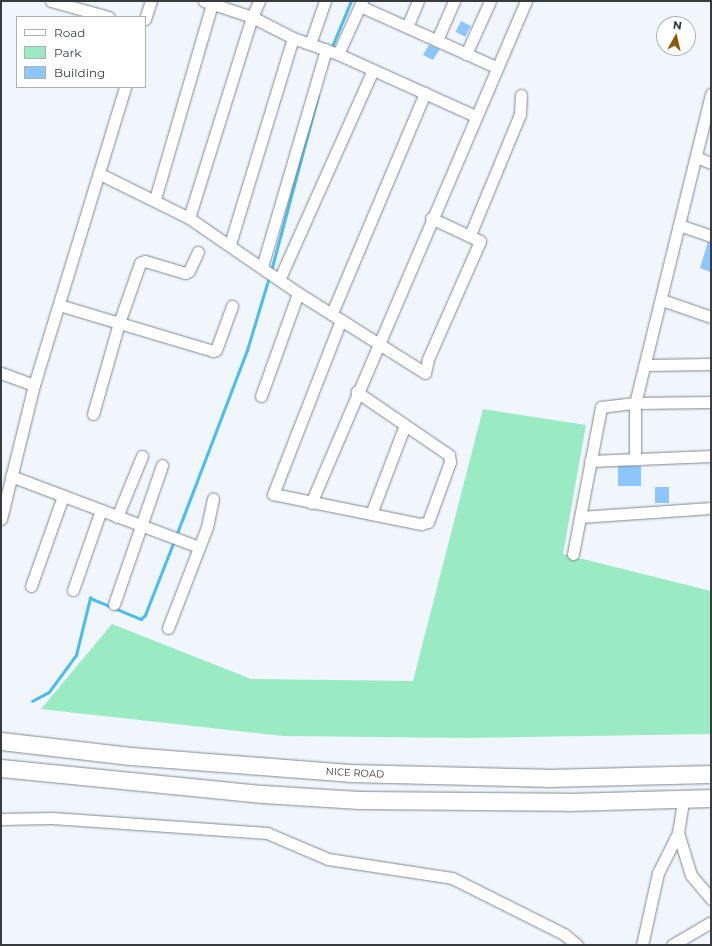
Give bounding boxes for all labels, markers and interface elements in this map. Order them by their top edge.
legend [16,16,146,88]
north arrow [656,16,696,56]
text: N [672,18,683,33]
text: Road [54,25,85,40]
text: Park [54,45,81,60]
text: Building [54,65,105,80]
street label: NICE ROAD [325,765,385,781]

